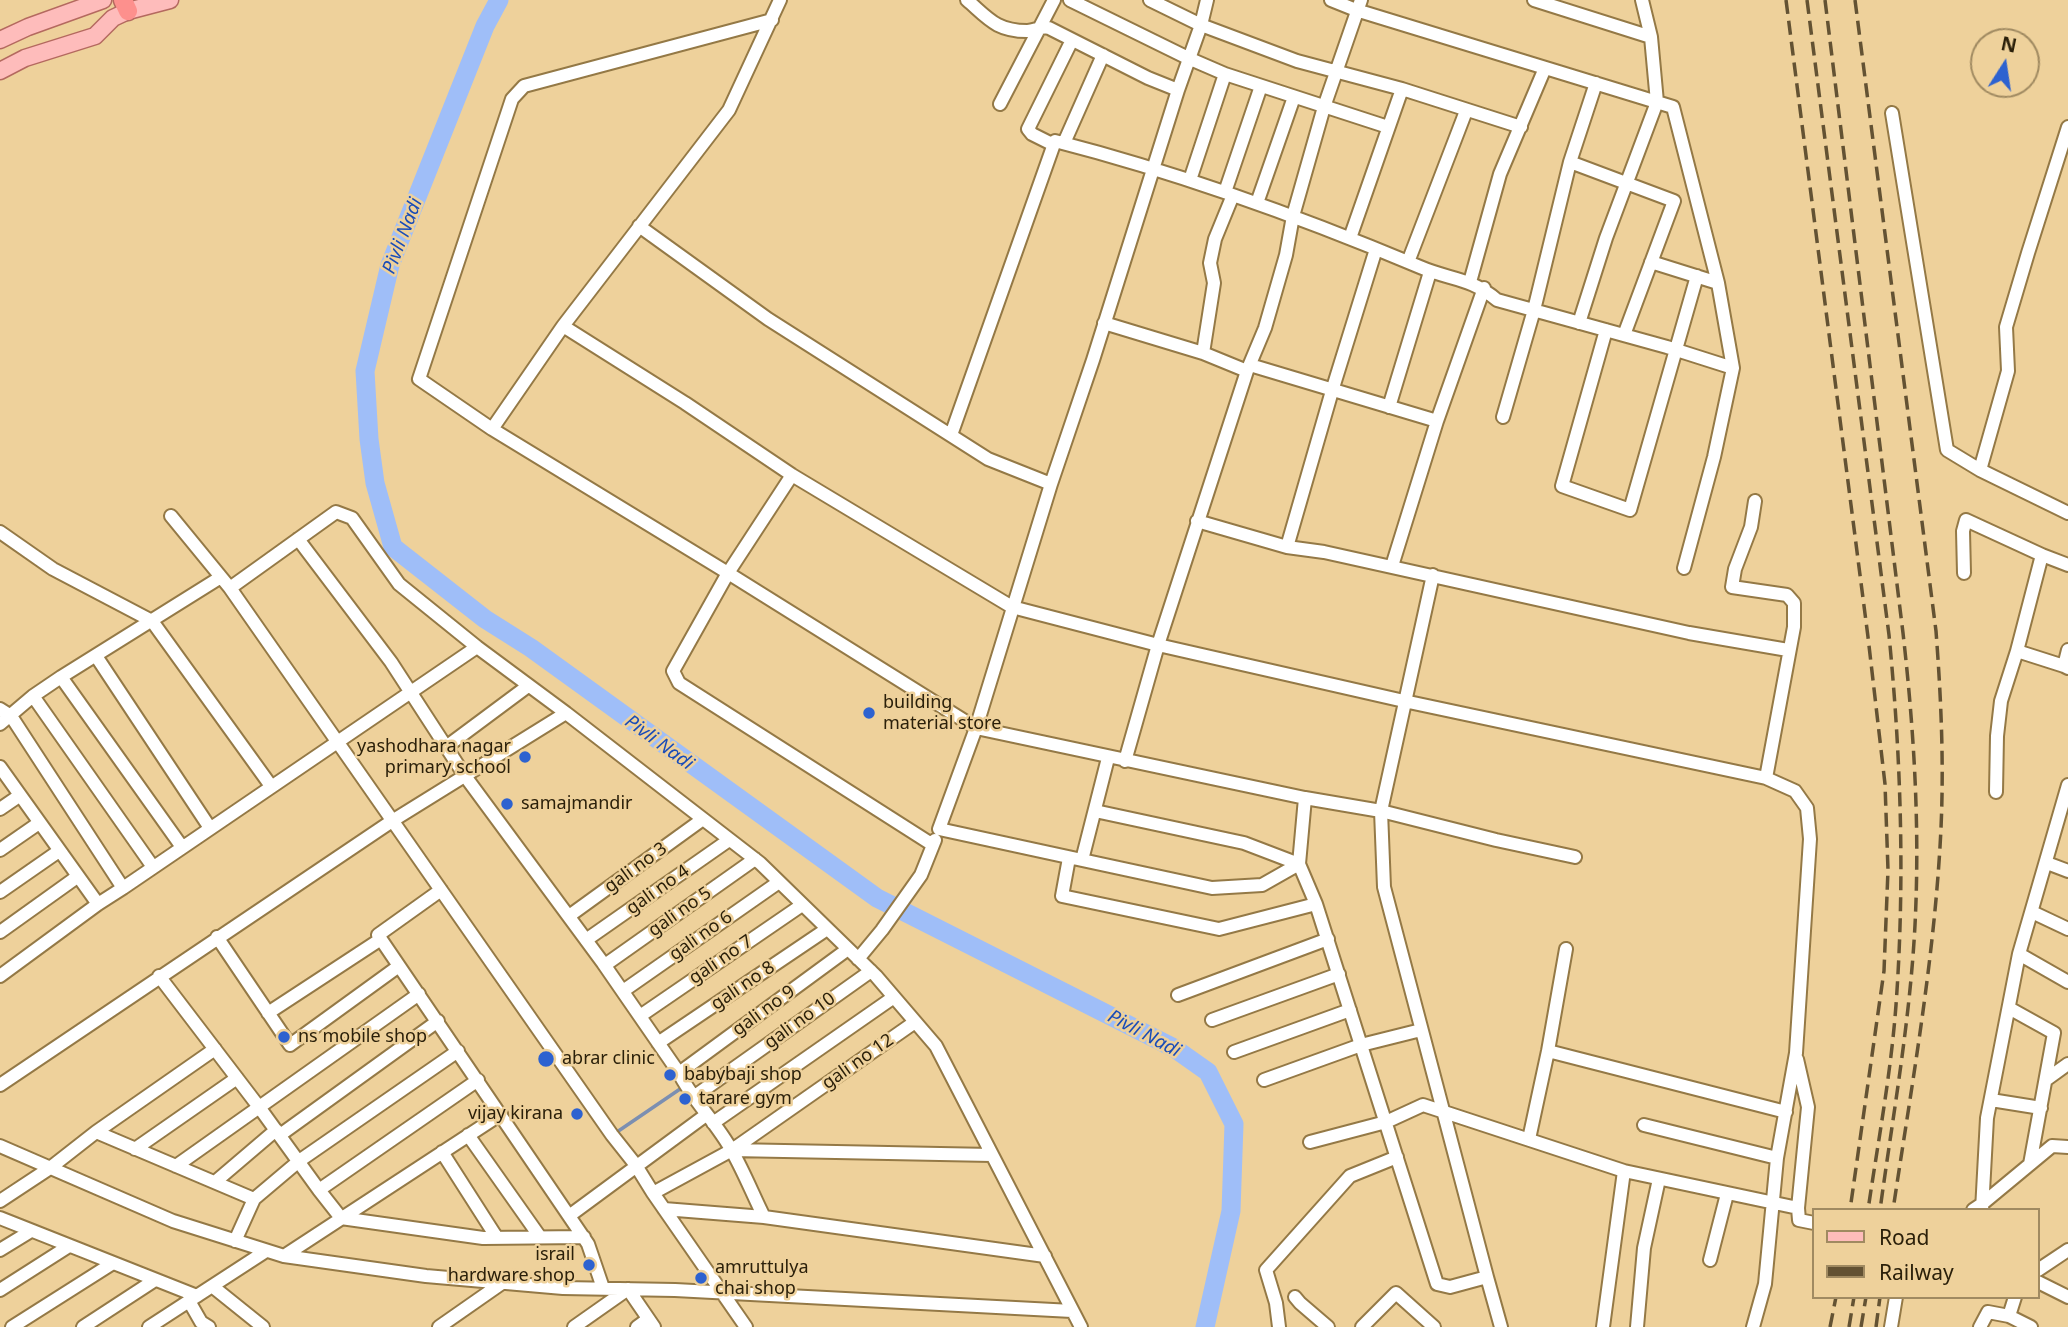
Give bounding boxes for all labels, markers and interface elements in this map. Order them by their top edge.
north arrow [1970,28,2040,98]
text: N [1999,30,2019,59]
water label: Pivli Nadi [378,195,428,277]
place label: building material store [883,692,1001,734]
marker: building material store [861,705,877,721]
water label: Pivli Nadi [620,710,698,776]
place label: yashodhara nagar primary school [357,736,511,778]
marker: yashodhara nagar primary school [517,749,533,765]
place label: samajmandir [521,793,632,815]
marker: samajmandir [499,796,515,812]
street label: gali no 3 [600,838,672,898]
street label: gali no 4 [622,860,694,920]
street label: gali no 5 [644,882,716,942]
street label: gali no 6 [665,906,737,966]
street label: gali no 7 [685,931,757,989]
street label: gali no 8 [707,957,779,1015]
street label: gali no 9 [728,981,800,1041]
street label: gali no 10 [760,988,840,1054]
water label: Pivli Nadi [1104,1005,1184,1063]
place label: ns mobile shop [298,1026,427,1048]
marker: ns mobile shop [276,1029,292,1045]
street label: gali no 12 [818,1030,898,1094]
place label: abrar clinic [562,1048,655,1070]
marker: abrar clinic [536,1049,556,1069]
place label: babybaji shop [684,1064,802,1086]
marker: babybaji shop [662,1067,678,1083]
place label: tarare gym [699,1088,792,1110]
marker: tarare gym [677,1091,693,1107]
place label: vijay kirana [468,1103,563,1125]
marker: vijay kirana [569,1106,585,1122]
legend [1812,1208,2040,1299]
text: Road [1879,1223,1929,1251]
place label: israil hardware shop [448,1244,575,1286]
marker: israil hardware shop [581,1257,597,1273]
place label: amruttulya chai shop [715,1257,809,1300]
text: Railway [1879,1258,1954,1286]
marker: amruttulya chai shop [693,1270,709,1286]

